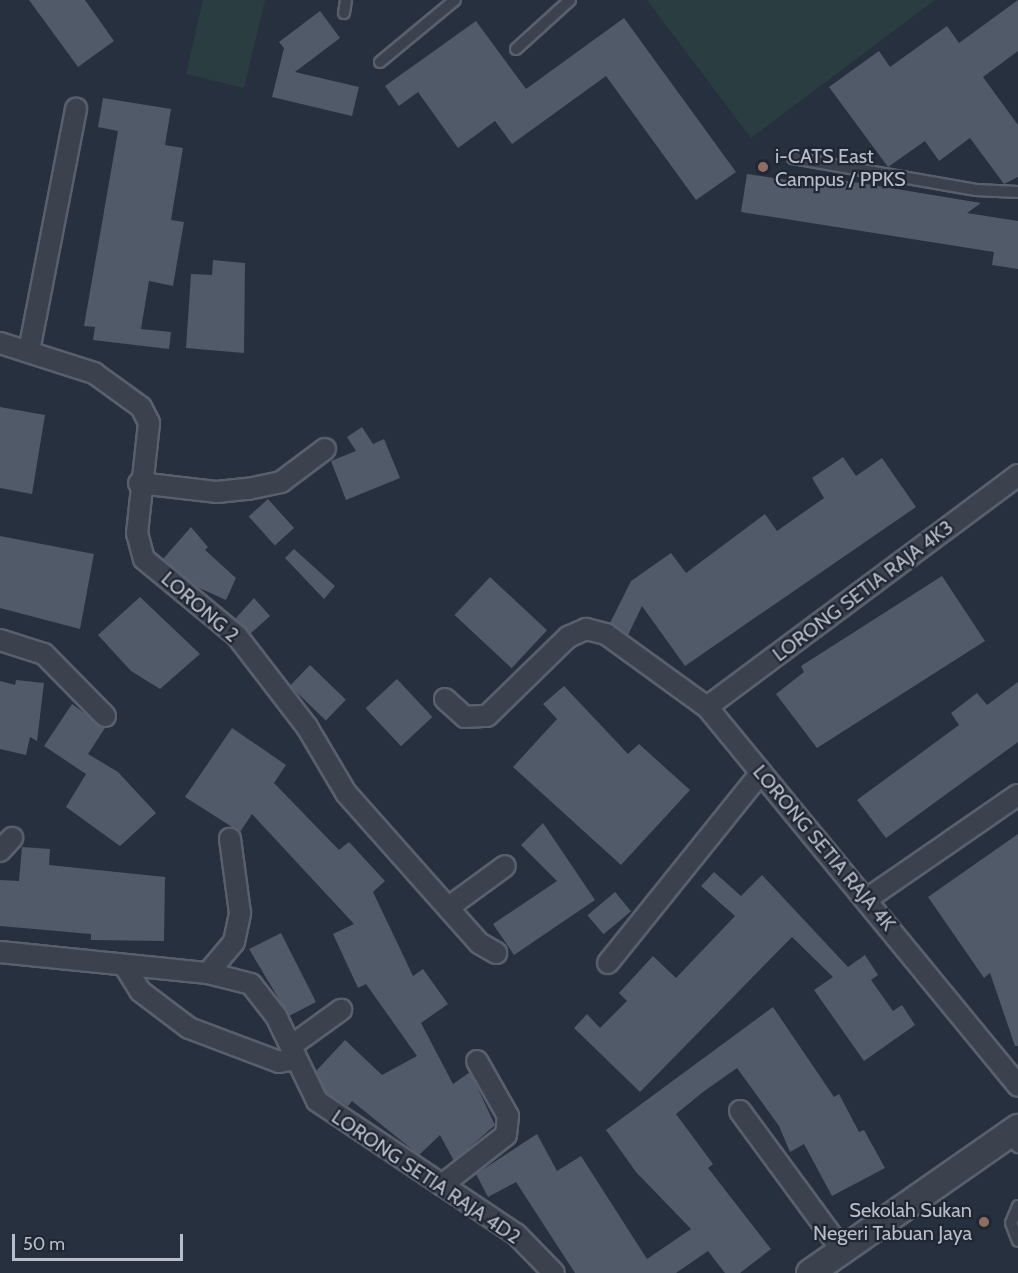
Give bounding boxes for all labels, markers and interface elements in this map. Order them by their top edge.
place label: i-CATS East Campus / PPKS [775,144,906,191]
marker: i-CATS East Campus / PPKS [756,160,770,174]
street label: LORONG SETIA RAJA 4K3 [768,515,958,667]
street label: LORONG 2 [156,567,244,647]
street label: LORONG SETIA RAJA 4K [748,760,900,936]
street label: LORONG SETIA RAJA 4D2 [327,1105,525,1249]
place label: Sekolah Sukan Negeri Tabuan Jaya [813,1198,972,1245]
marker: Sekolah Sukan Negeri Tabuan Jaya [977,1215,991,1229]
scale bar [15,1222,186,1260]
text: 50 m [23,1233,65,1255]

